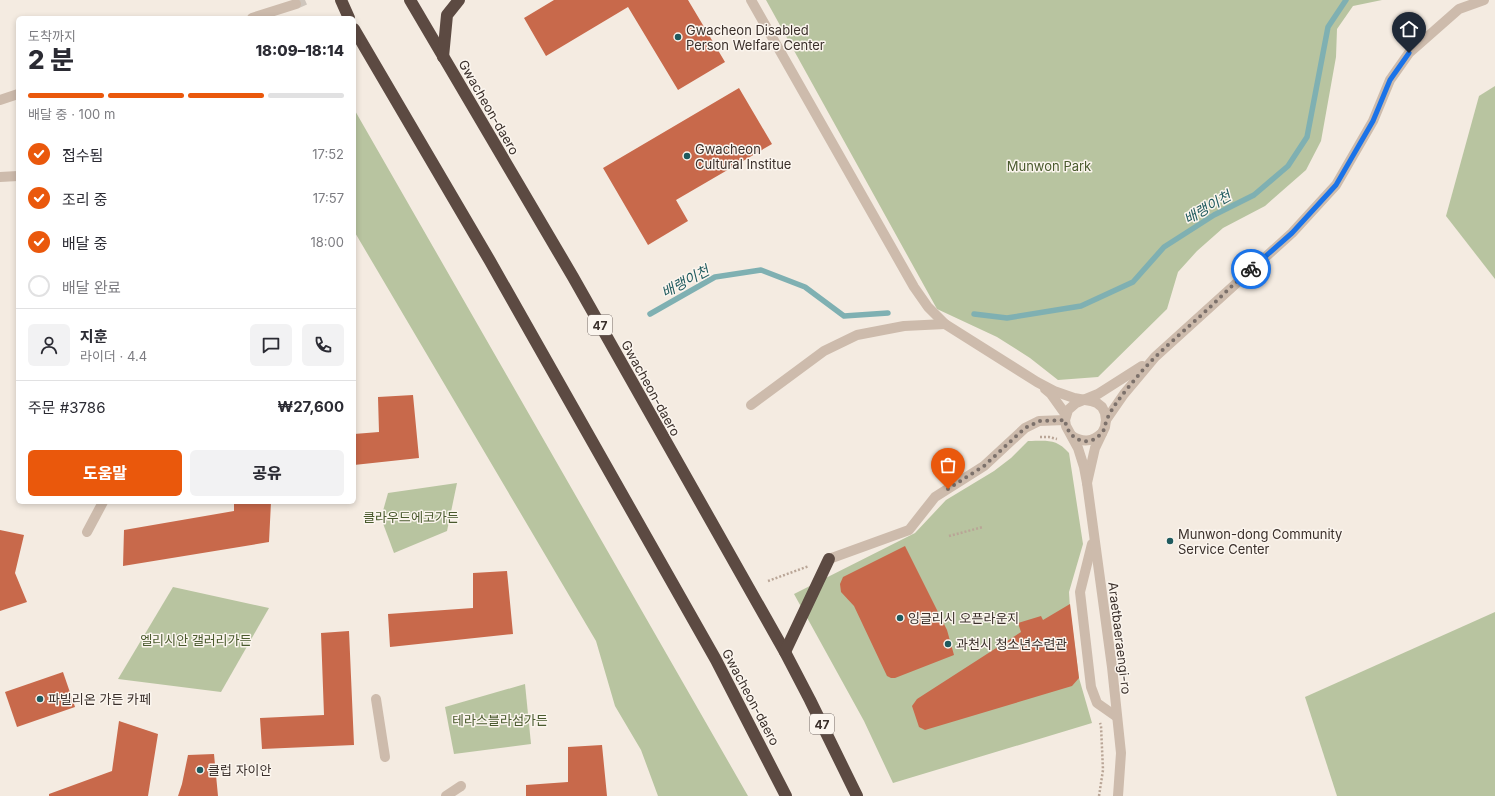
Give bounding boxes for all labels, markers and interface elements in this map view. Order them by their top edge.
pin [1392,12,1426,53]
icon: home [1398,18,1420,40]
place label: Gwacheon Disabled Person Welfare Center [686,22,825,53]
text: 도착까지 [28,28,76,44]
marker: Gwacheon Disabled Person Welfare Center [673,32,683,42]
text: 18:09–18:14 [256,41,344,60]
text: 2 분 [28,44,74,75]
street label: Gwacheon-daero [455,57,523,158]
text: 배달 중 · 100 m [28,106,115,122]
place label: Gwacheon Cultural Institue [695,141,791,172]
icon: check [28,143,50,165]
text: 접수됨 [62,146,103,165]
text: 17:52 [312,146,344,162]
marker: Gwacheon Cultural Institue [682,151,692,161]
park label: Munwon Park [1007,158,1091,174]
water label: 배랭이천 [1180,186,1235,227]
icon: check [28,187,50,209]
text: 조리 중 [62,190,108,209]
text: 17:57 [313,190,344,206]
icon: check [28,231,50,253]
text: 배달 중 [62,234,108,253]
text: 18:00 [311,234,344,250]
courier [1231,249,1271,289]
icon: bike [1240,258,1262,280]
water label: 배랭이천 [658,261,713,301]
text: 배달 완료 [62,278,121,297]
road number: 47 [588,315,612,335]
button: person [28,324,70,366]
button: chat [250,324,292,366]
button: phone [302,324,344,366]
text: 지훈 [80,327,108,346]
street label: Gwacheon-daero [618,337,684,439]
text: 라이더 · 4.4 [80,348,147,364]
text: ₩27,600 [278,397,344,416]
text: 주문 #3786 [28,398,105,417]
pin [931,448,965,489]
button: 도움말 [28,450,182,496]
button: 공유 [190,450,344,496]
icon: bag [937,454,959,476]
park label: 클라우드에코가든 [363,509,459,525]
place label: Munwon-dong Community Service Center [1178,526,1342,557]
marker: Munwon-dong Community Service Center [1165,536,1175,546]
street label: Araetbaeraengi-ro [1105,581,1135,695]
place label: 잉글리시 오픈라운지 [908,610,1019,626]
marker: 잉글리시 오픈라운지 [895,613,905,623]
park label: 엘리시안 갤러리가든 [140,632,252,648]
place label: 과천시 청소년수련관 [956,636,1067,652]
marker: 과천시 청소년수련관 [943,639,953,649]
street label: Gwacheon-daero [719,646,783,748]
place label: 파빌리온 가든 카페 [48,691,151,707]
marker: 파빌리온 가든 카페 [35,694,45,704]
park label: 테라스블라섬가든 [452,712,548,728]
road number: 47 [810,714,834,734]
place label: 클럽 자이안 [208,762,271,778]
marker: 클럽 자이안 [195,765,205,775]

